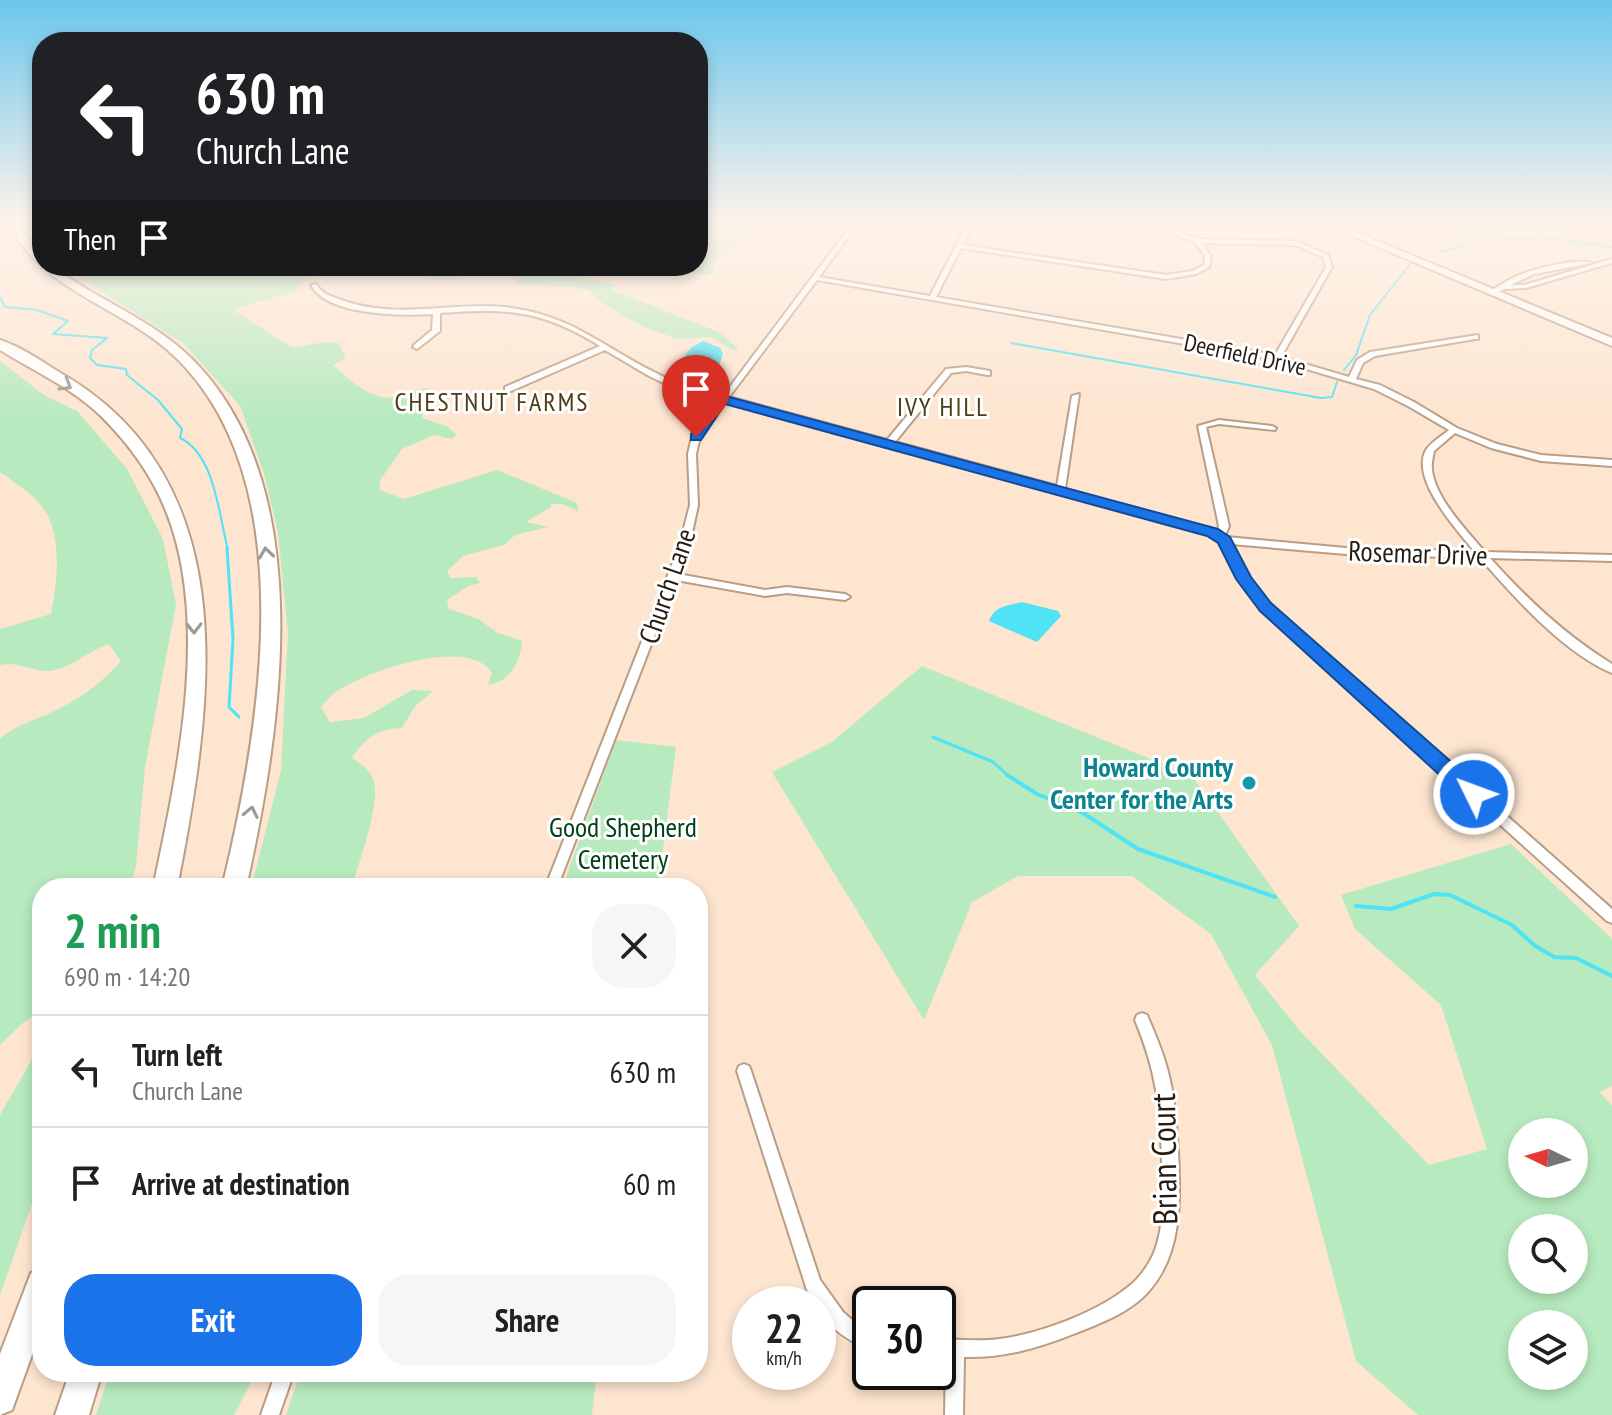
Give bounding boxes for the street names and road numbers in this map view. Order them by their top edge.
street label: Deerfield Drive [1181,326,1309,383]
street label: Church Lane [630,523,703,648]
street label: Rosemar Drive [1348,532,1488,573]
street label: Brian Court [1140,1092,1186,1225]

